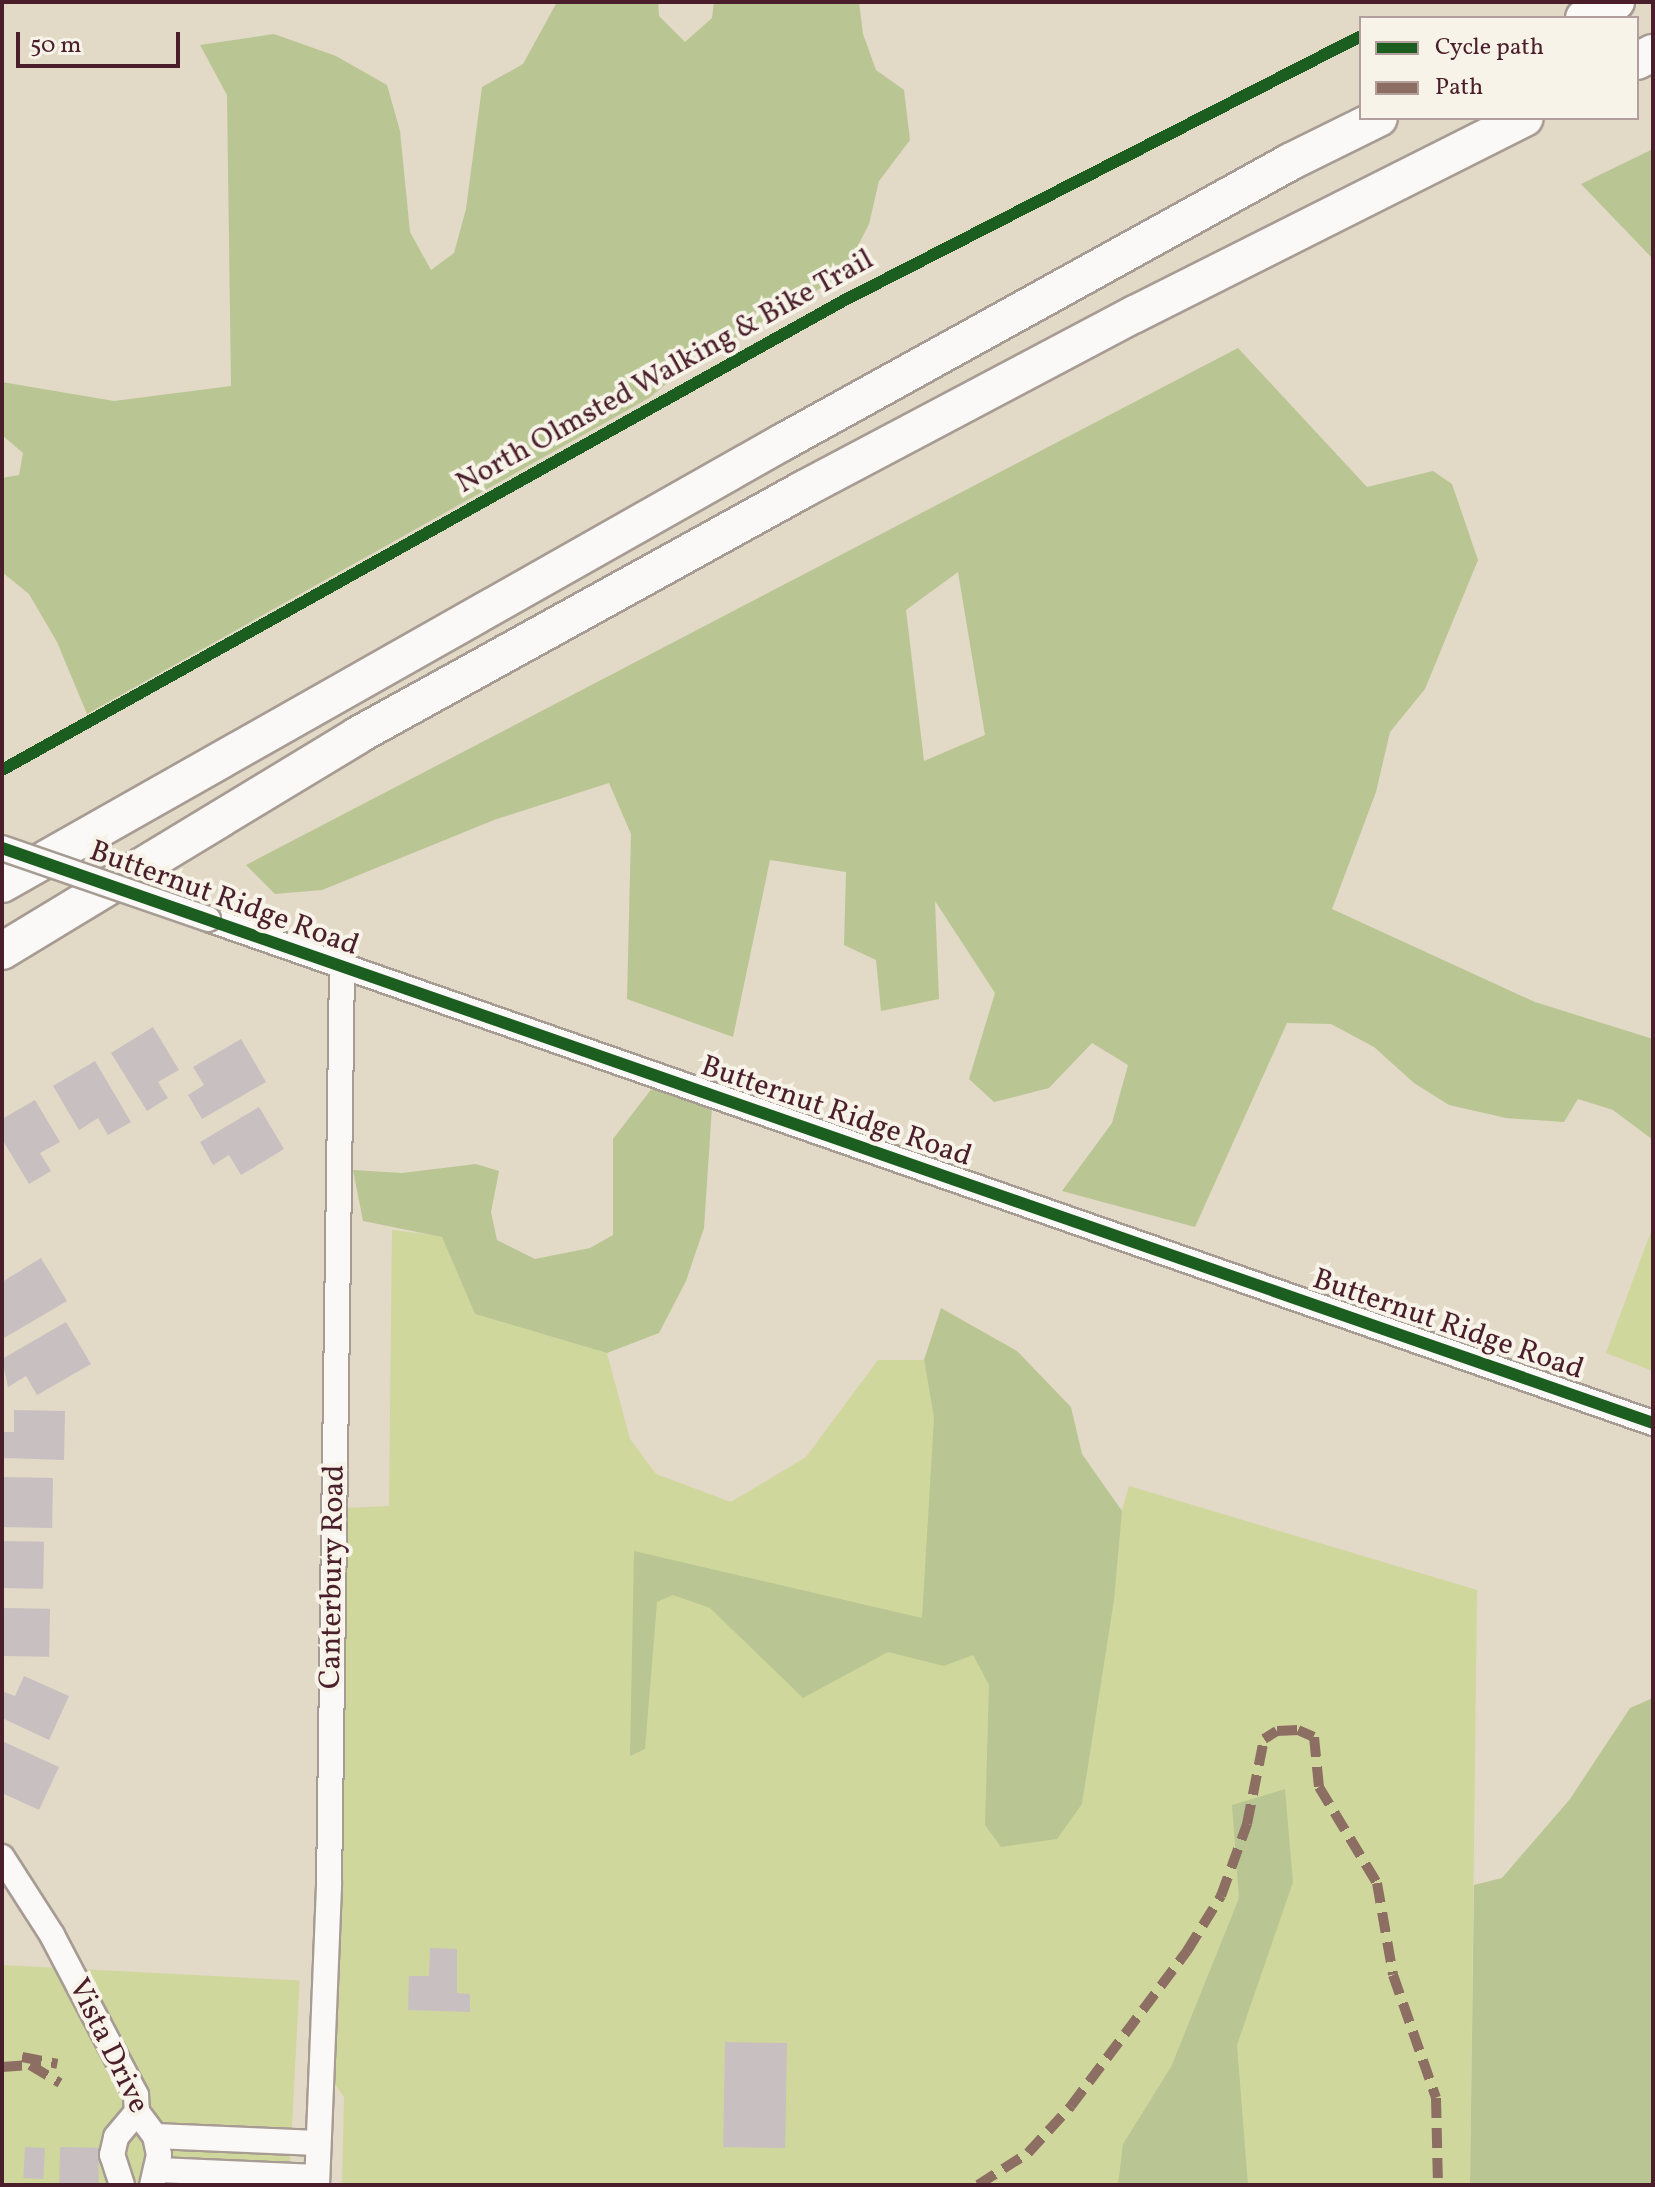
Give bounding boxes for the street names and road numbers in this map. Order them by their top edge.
street label: North Olmsted Walking & Bike Trail [449,242,881,502]
street label: Butternut Ridge Road [84,834,364,964]
street label: Butternut Ridge Road [696,1049,976,1175]
street label: Butternut Ridge Road [1308,1262,1588,1388]
street label: Canterbury Road [313,1464,353,1690]
street label: Vista Drive [60,1973,156,2119]

